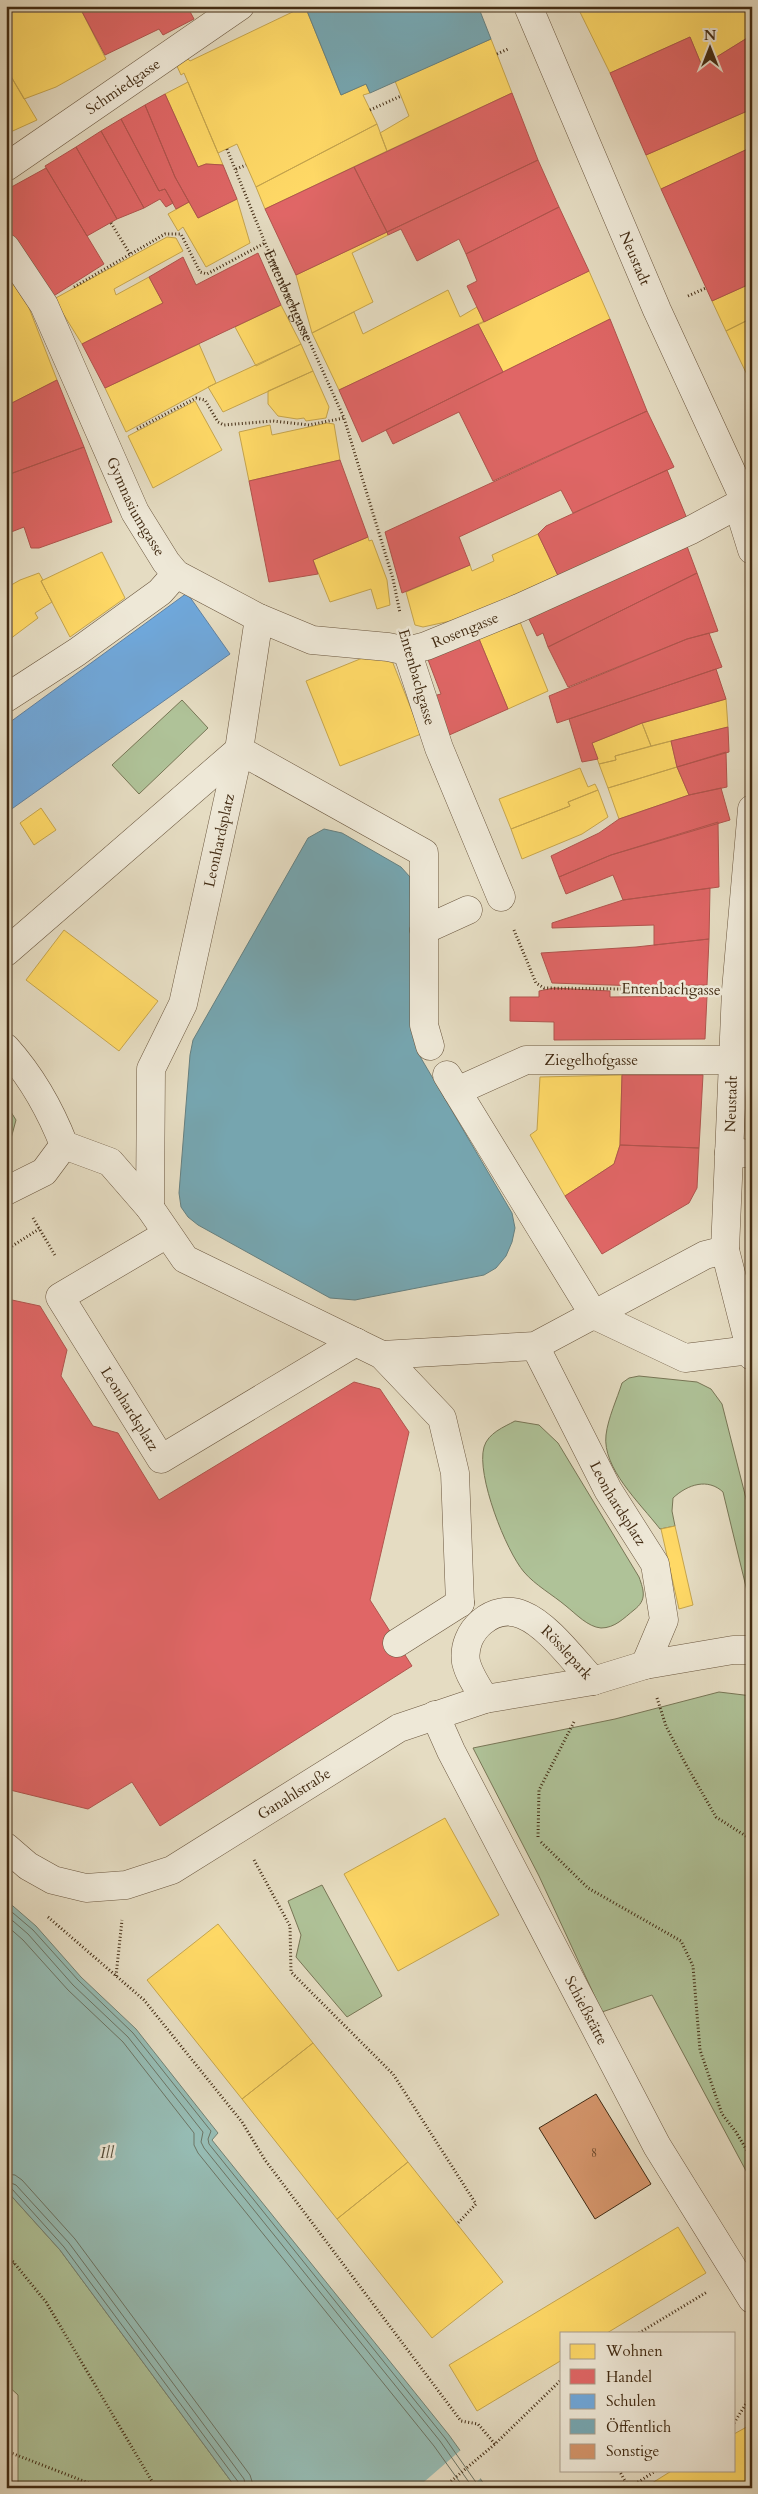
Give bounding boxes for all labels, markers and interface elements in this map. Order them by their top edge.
north arrow [686,22,736,72]
text: N [704,26,716,45]
street label: Schmiedgasse [82,54,164,119]
street label: Neustadt [615,228,655,289]
street label: Entenbachgasse [259,246,318,345]
street label: Gymnasiumgasse [102,454,170,560]
street label: Rosengasse [429,607,502,653]
street label: Entenbachgasse [394,627,440,728]
street label: Leonhardsplatz [199,791,239,889]
street label: Entenbachgasse [621,978,721,1000]
street label: Ziegelhofgasse [545,1050,638,1070]
street label: Neustadt [720,1075,742,1133]
street label: Leonhardsplatz [96,1363,164,1455]
street label: Leonhardsplatz [585,1458,651,1550]
street label: Rösslepark [537,1621,597,1684]
street label: Ganahlstraße [253,1763,335,1824]
street label: Schießstätte [560,1972,613,2049]
water label: Ill [100,2142,115,2164]
house number: 8 [591,2145,597,2161]
legend [560,2332,736,2472]
text: Wohnen [605,2341,663,2361]
text: Handel [606,2367,652,2387]
text: Schulen [606,2391,656,2411]
text: Öffentlich [606,2417,672,2437]
text: Sonstige [606,2441,660,2461]

